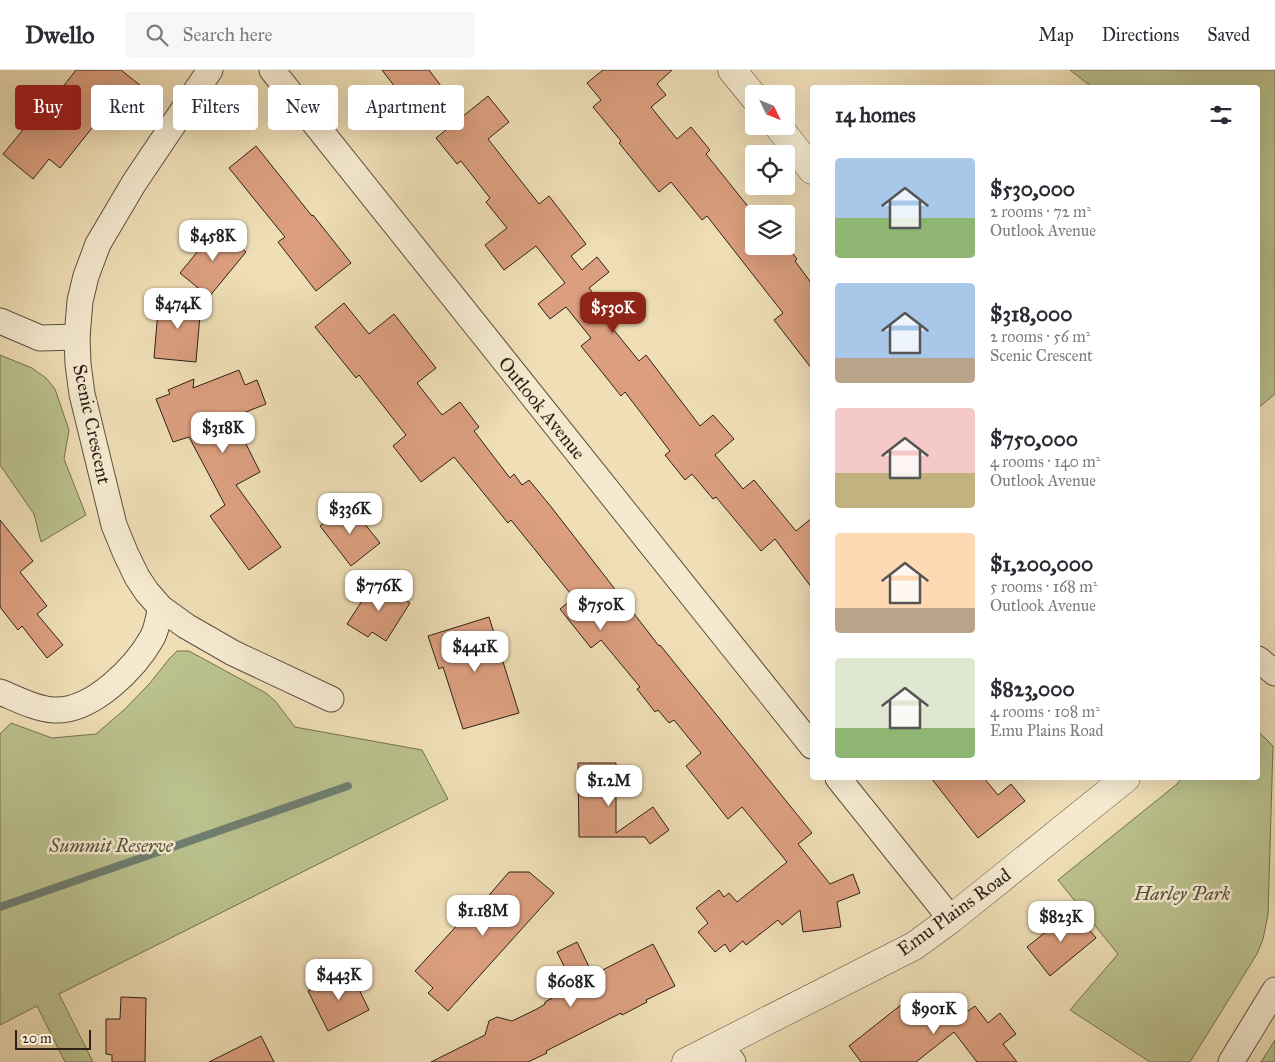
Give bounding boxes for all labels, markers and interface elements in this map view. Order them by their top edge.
search box [125,12,475,57]
text: Dwello [25,20,95,50]
icon: search [143,21,171,49]
text: Search here [183,23,273,46]
text: Map [1038,24,1074,46]
text: Directions [1102,24,1179,46]
text: Saved [1207,24,1250,46]
chip: Buy [15,85,81,130]
chip: Rent [91,85,163,130]
chip: Filters [173,85,258,130]
chip: New [268,85,338,130]
chip: Apartment [348,85,464,130]
north arrow [745,85,795,135]
map controls [745,85,795,255]
icon: filters [1207,101,1235,129]
text: 14 homes [835,102,916,128]
button: locate [745,145,795,195]
text: $530,000 [990,176,1075,202]
icon: home [875,178,935,238]
text: 2 rooms · 72 m² [990,202,1091,221]
button: layers [745,205,795,255]
pin: $458K [178,220,248,262]
text: Outlook Avenue [990,221,1096,240]
text: $458K [190,226,236,245]
pin: $474K [143,288,213,330]
pin: $530K [578,292,648,334]
text: $474K [155,294,201,313]
text: $530K [591,298,635,317]
text: $318,000 [990,301,1073,327]
icon: home [875,303,935,363]
text: 2 rooms · 56 m² [990,327,1090,346]
text: Scenic Crescent [990,346,1093,365]
street label: Outlook Avenue [494,352,591,464]
street label: Scenic Crescent [68,362,116,486]
pin: $318K [188,412,258,454]
text: $318K [202,418,244,437]
text: $750,000 [990,426,1078,452]
icon: home [875,428,935,488]
text: 4 rooms · 140 m² [990,452,1100,471]
text: Outlook Avenue [990,471,1096,490]
pin: $336K [315,492,385,535]
text: $336K [329,499,371,518]
text: $1,200,000 [990,551,1093,577]
icon: home [875,553,935,613]
pin: $776K [344,570,414,612]
text: $776K [356,576,402,595]
text: 5 rooms · 168 m² [990,577,1097,596]
pin: $750K [566,588,636,631]
text: $750K [578,595,624,614]
text: Outlook Avenue [990,596,1096,615]
pin: $441K [440,630,510,673]
text: $441K [452,637,498,656]
text: $823,000 [990,676,1075,702]
icon: home [875,678,935,738]
text: 4 rooms · 108 m² [990,702,1100,721]
text: Emu Plains Road [990,721,1103,740]
pin: $1.2M [574,764,644,807]
text: $1.2M [587,771,631,790]
park label: Summit Reserve [48,834,174,857]
street label: Emu Plains Road [893,863,1016,961]
park label: Harley Park [1133,882,1231,905]
pin: $1.18M [442,894,524,937]
pin: $823K [1026,900,1096,943]
text: $1.18M [458,901,508,920]
text: $823K [1039,907,1083,926]
pin: $443K [304,958,374,1001]
text: $443K [316,965,362,984]
pin: $608K [536,966,606,1008]
text: $608K [548,972,594,991]
pin: $901K [899,992,969,1035]
text: $901K [911,999,957,1018]
scale bar [15,1027,91,1050]
text: 20 m [22,1030,52,1047]

